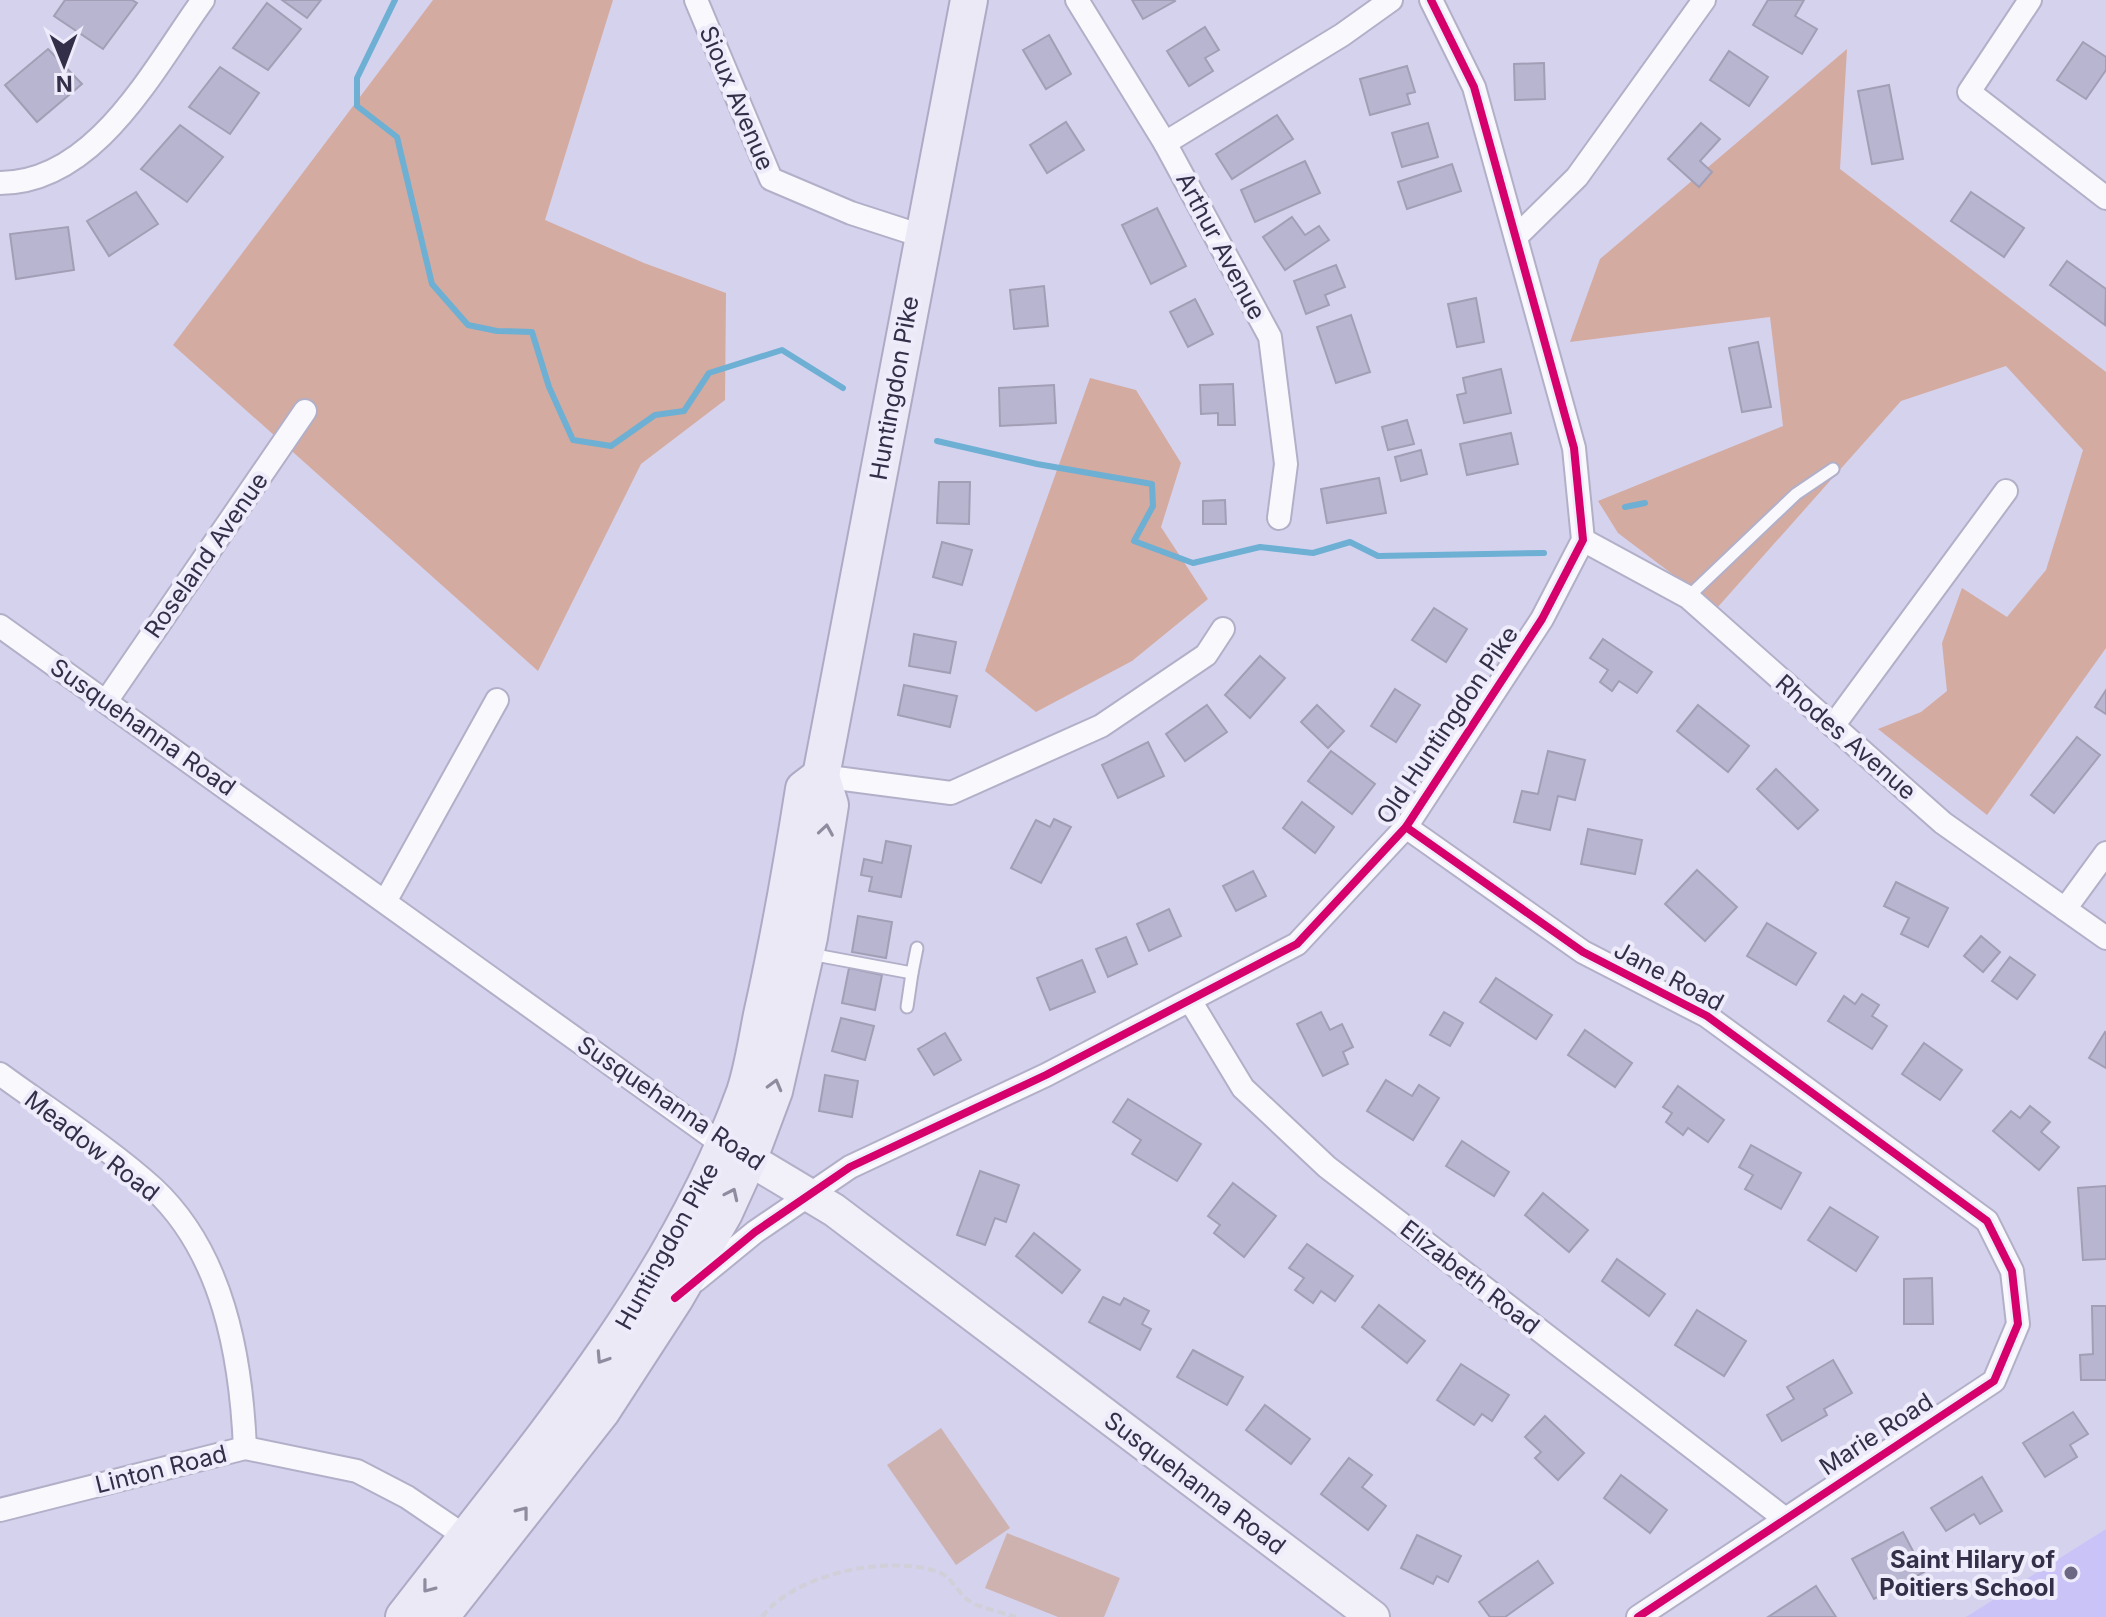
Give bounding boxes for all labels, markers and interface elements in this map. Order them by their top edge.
street label: Sioux Avenue [694,21,780,175]
north arrow [24,24,104,104]
text: N [56,71,73,97]
street label: Arthur Avenue [1170,168,1272,324]
street label: Huntingdon Pike [864,294,924,482]
street label: Roseland Avenue [138,467,274,643]
street label: Old Huntingdon Pike [1370,621,1524,829]
street label: Susquehanna Road [45,652,241,802]
street label: Rhodes Avenue [1770,668,1922,806]
one-way arrow [817,823,834,837]
street label: Jane Road [1609,935,1729,1017]
street label: Susquehanna Road [572,1030,770,1176]
one-way arrow [766,1078,783,1092]
street label: Meadow Road [19,1085,165,1207]
street label: Huntingdon Pike [609,1157,725,1335]
one-way arrow [722,1188,738,1202]
street label: Elizabeth Road [1395,1214,1545,1340]
one-way arrow [597,1349,612,1364]
street label: Marie Road [1814,1387,1938,1481]
street label: Susquehanna Road [1099,1405,1291,1561]
street label: Linton Road [92,1439,230,1499]
one-way arrow [513,1506,527,1520]
place label: Saint Hilary of Poitiers School [1879,1545,2055,1602]
marker: Saint Hilary of Poitiers School [2062,1564,2080,1582]
one-way arrow [423,1578,437,1593]

